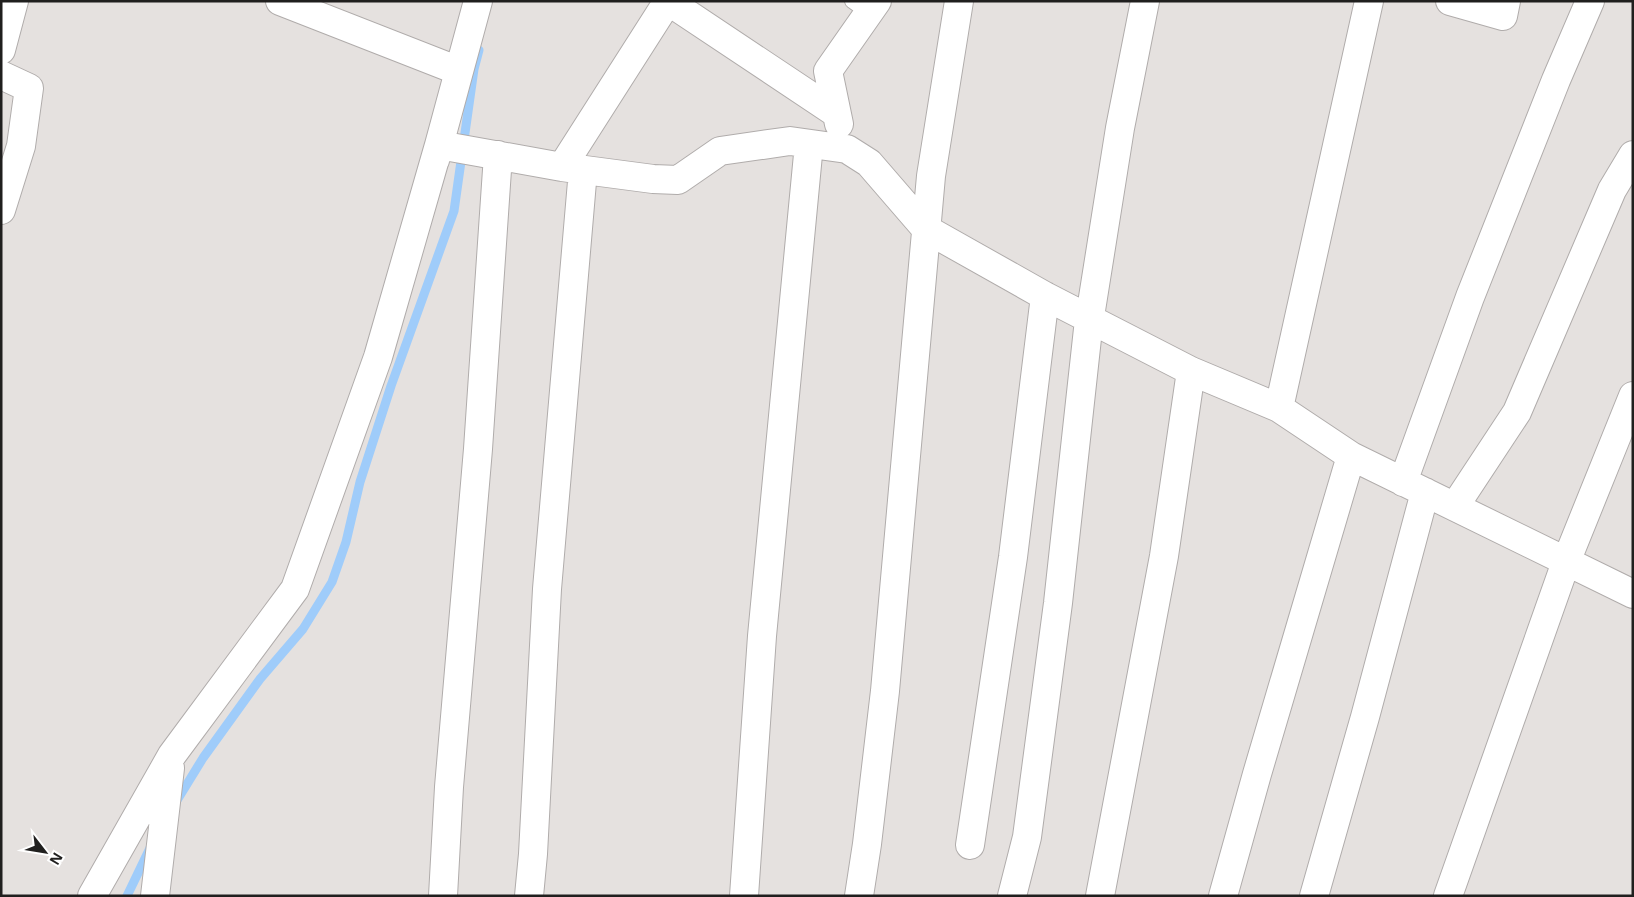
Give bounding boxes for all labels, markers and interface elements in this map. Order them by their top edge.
north arrow [20,827,70,877]
text: N [45,849,68,869]

